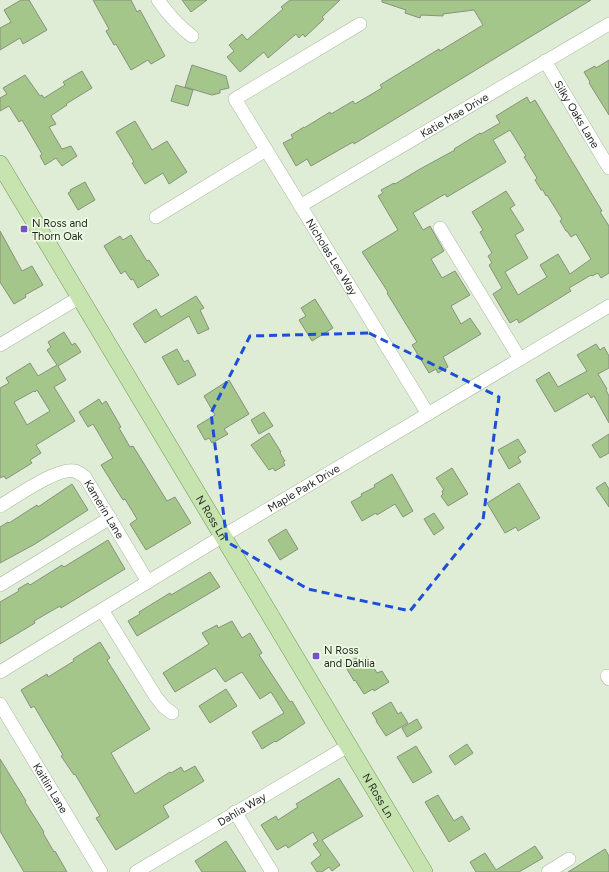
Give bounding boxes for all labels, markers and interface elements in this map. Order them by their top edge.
street label: Silky Oaks Lane [551,78,602,151]
street label: Katie Mae Drive [418,90,491,141]
place label: N Ross and Thorn Oak [32,217,88,243]
street label: Nicholas Lee Way [303,217,360,298]
marker: N Ross and Thorn Oak [19,224,29,234]
street label: Maple Park Drive [265,462,342,515]
street label: Kamerin Lane [81,478,126,541]
street label: N Ross Ln [193,493,230,542]
place label: N Ross and Dahlia [324,644,375,670]
marker: N Ross and Dahlia [311,651,321,661]
street label: Kaitlin Lane [30,761,70,816]
street label: N Ross Ln [359,771,396,820]
street label: Dahlia Way [215,790,269,829]

